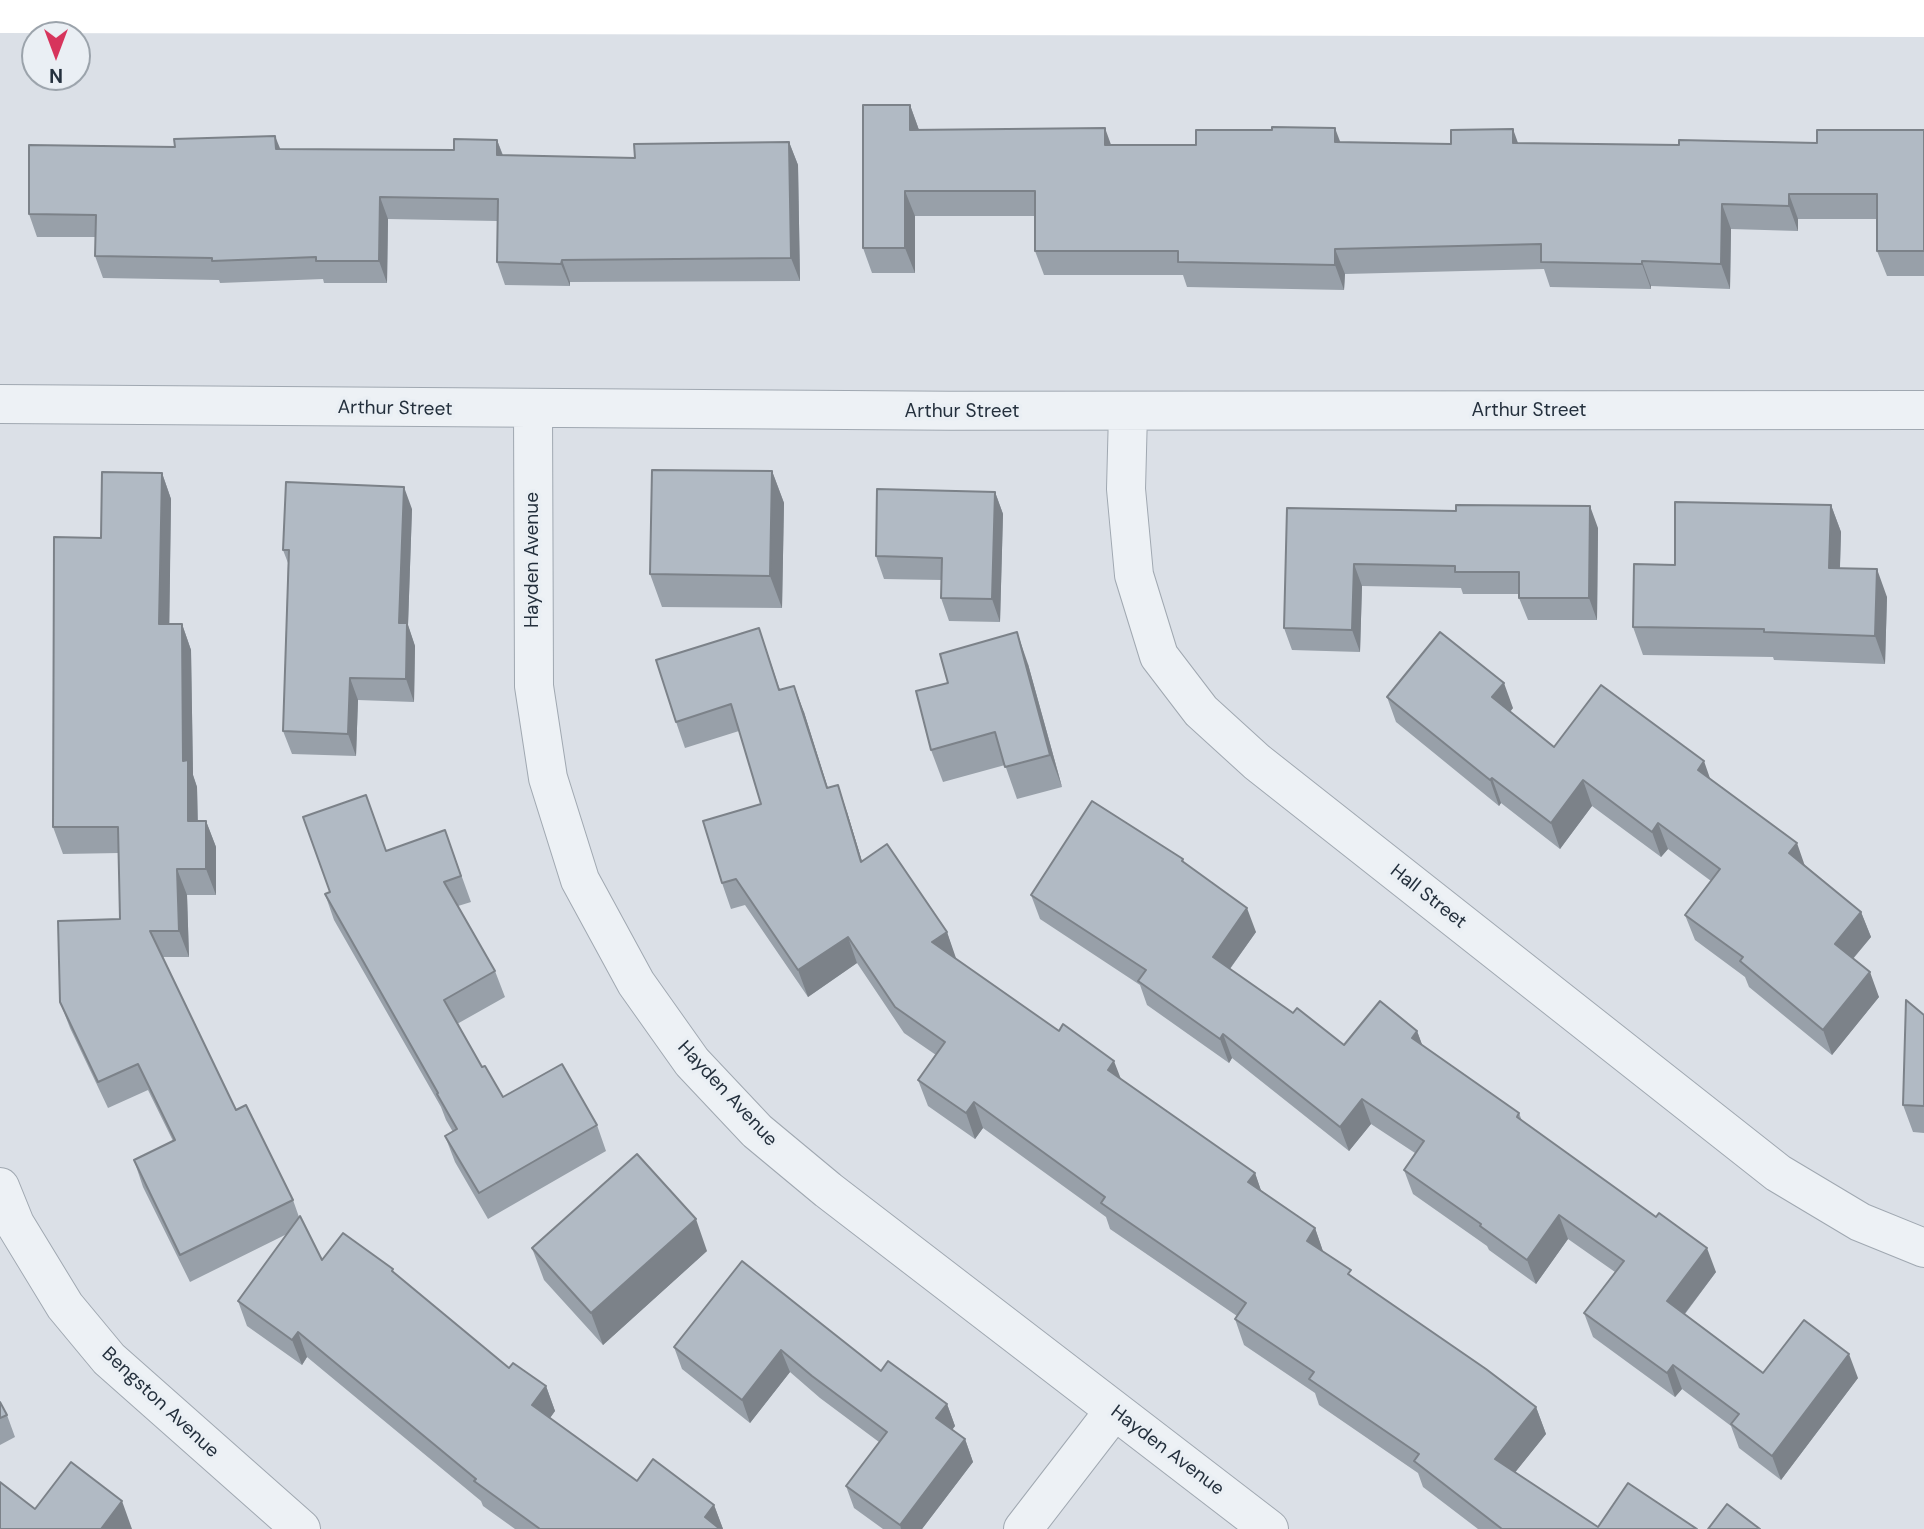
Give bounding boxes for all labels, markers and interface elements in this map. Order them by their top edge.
north arrow [21,21,91,91]
text: N [49,63,63,88]
street label: Arthur Street [337,397,453,421]
street label: Arthur Street [1472,400,1586,422]
street label: Arthur Street [905,401,1019,423]
street label: Hayden Avenue [522,492,544,628]
street label: Hall Street [1385,860,1471,934]
street label: Hayden Avenue [672,1037,782,1151]
street label: Bengston Avenue [97,1343,223,1463]
street label: Hayden Avenue [1106,1401,1228,1501]

